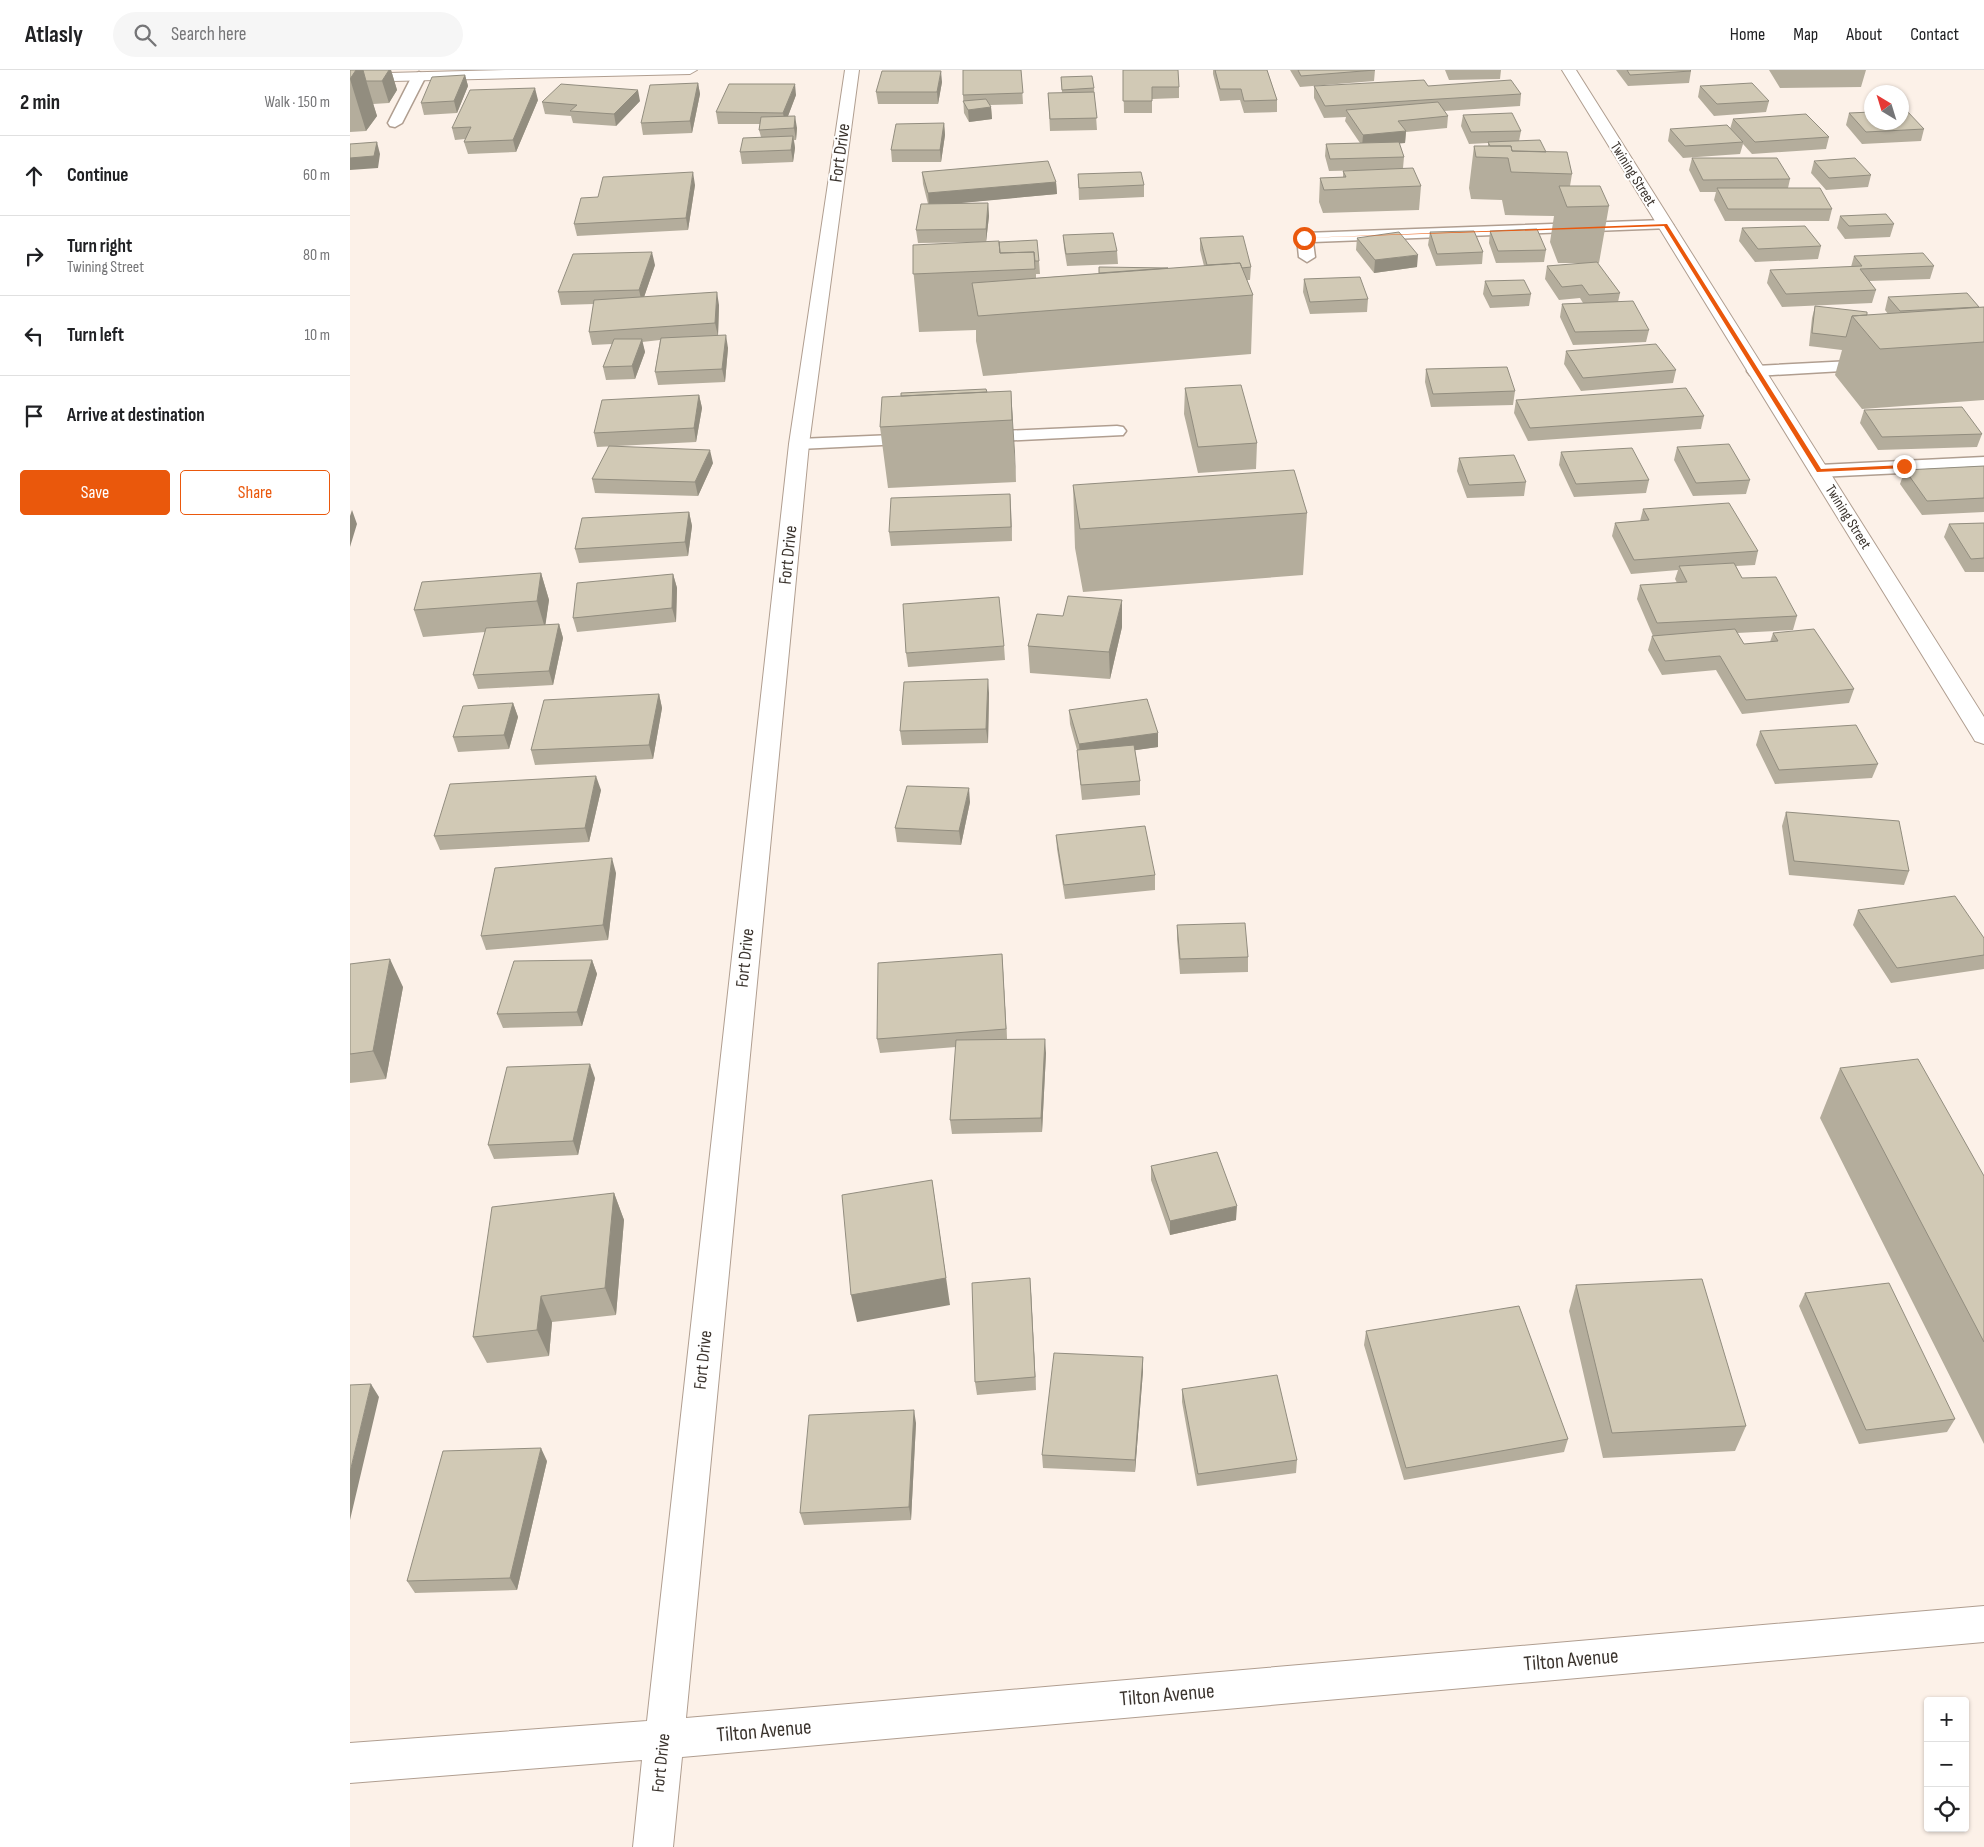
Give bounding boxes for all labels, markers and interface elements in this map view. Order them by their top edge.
search box [113,12,463,57]
text: Atlasly [25,20,83,49]
icon: search [131,21,159,49]
text: Search here [171,23,246,46]
text: Home [1730,24,1765,45]
text: Map [1793,24,1818,45]
text: About [1846,24,1882,45]
text: Contact [1910,24,1959,45]
north arrow [1864,85,1909,130]
text: 2 min [20,90,60,115]
text: Walk · 150 m [265,93,330,112]
street label: Fort Drive [825,122,855,184]
street label: Twining Street [1606,138,1660,210]
icon: ahead [20,162,48,190]
text: Continue [67,164,128,187]
text: 60 m [303,166,330,185]
route start [1293,227,1316,250]
text: Turn right [67,235,132,258]
icon: right [20,242,48,270]
text: 80 m [303,246,330,265]
text: Twining Street [67,258,144,277]
icon: left [20,322,48,350]
text: Turn left [67,324,124,347]
text: 10 m [304,326,330,345]
icon: arrive [20,402,48,430]
text: Arrive at destination [67,404,205,427]
route end [1893,455,1916,478]
button: Save [20,470,170,515]
button: Share [180,470,330,515]
street label: Twining Street [1821,481,1875,553]
street label: Fort Drive [774,524,802,586]
street label: Fort Drive [731,927,759,989]
street label: Fort Drive [689,1329,717,1391]
street label: Tilton Avenue [1523,1643,1619,1677]
street label: Tilton Avenue [1119,1678,1215,1712]
map controls [1924,1697,1969,1832]
button: + [1924,1697,1969,1742]
street label: Tilton Avenue [716,1714,812,1748]
street label: Fort Drive [647,1732,675,1794]
button: − [1924,1742,1969,1787]
button: locate [1924,1787,1969,1832]

